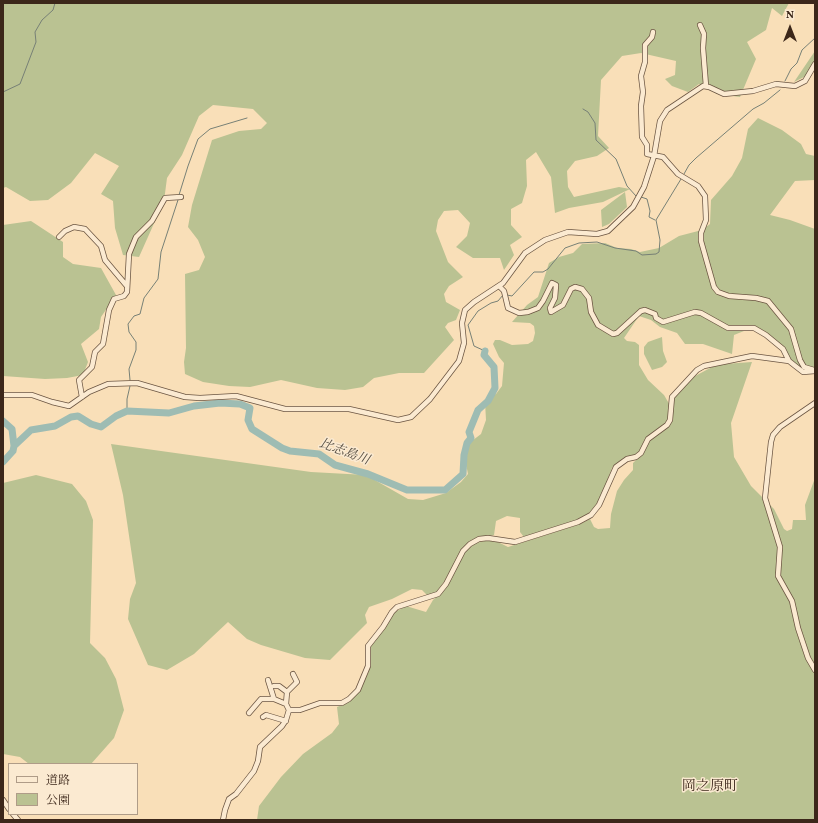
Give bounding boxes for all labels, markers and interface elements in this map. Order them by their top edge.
north arrow [770,8,810,48]
text: N [786,8,794,23]
water label: 比志島川 [317,437,371,469]
legend [8,763,138,815]
text: 道路 [46,773,70,789]
district label: 岡之原町 [682,779,738,795]
text: 公園 [46,793,70,809]

